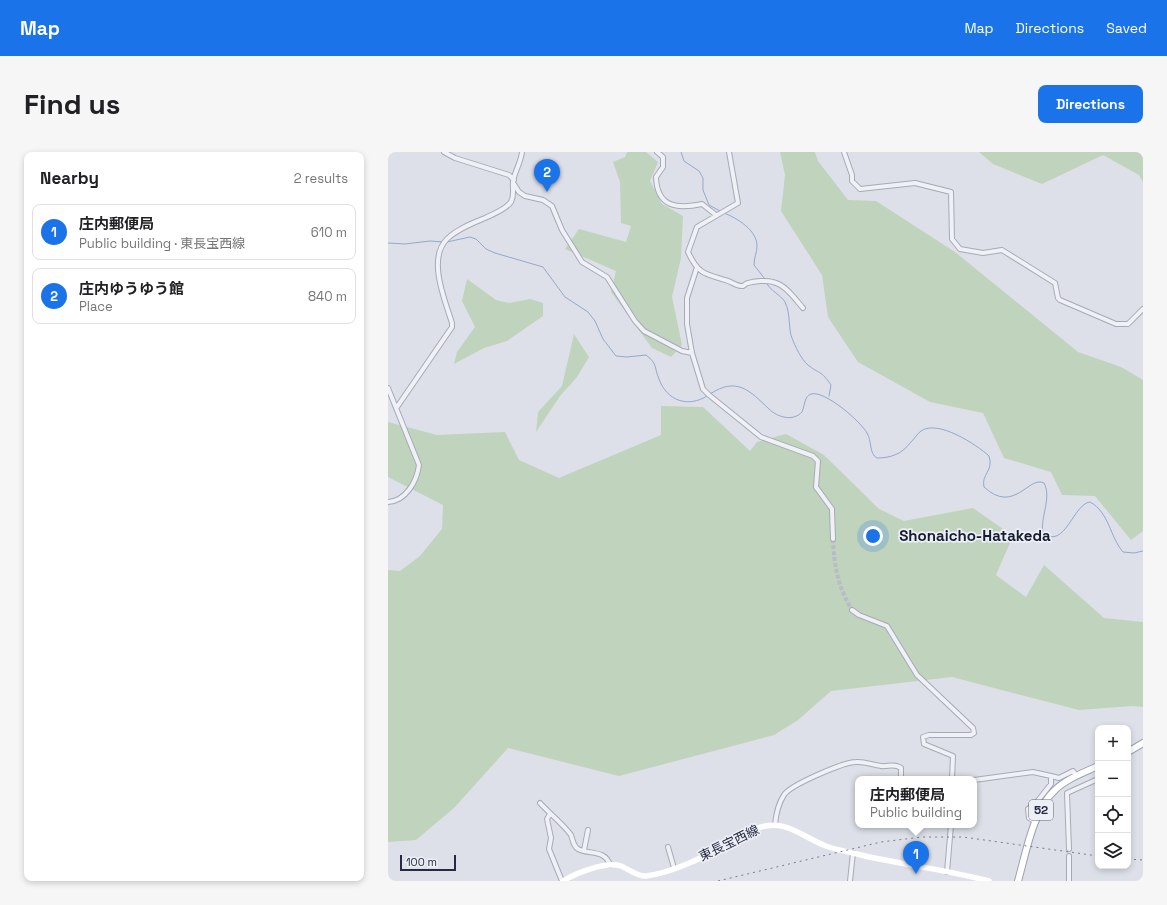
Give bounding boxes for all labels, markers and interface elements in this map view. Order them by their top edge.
text: Map [20,16,60,41]
text: Map [964,19,994,37]
text: Directions [1016,19,1084,37]
text: Saved [1106,19,1147,37]
button: Directions [1038,85,1143,123]
text: Find us [24,86,121,122]
pin: 2 [534,159,560,192]
text: Nearby [40,167,99,189]
text: 2 results [294,170,348,187]
text: 庄内郵便局 [79,214,154,233]
text: 1 [51,224,57,241]
text: 610 m [311,224,347,241]
text: Public building · 東長宝西線 [79,235,245,252]
text: 庄内ゆうゆう館 [79,279,184,298]
text: 2 [50,288,58,305]
text: 840 m [308,288,347,305]
text: Place [79,298,113,315]
your location [863,526,883,546]
district label: Shonaicho-Hatakeda [899,526,1051,545]
map controls [1095,725,1131,869]
button: + [1095,725,1131,761]
button: − [1095,761,1131,797]
popup [855,776,977,828]
text: 庄内郵便局 [870,785,945,804]
button: locate [1095,797,1131,833]
road number: 52 [1029,800,1053,820]
text: Public building [870,804,962,821]
street label: 東長宝西線 [696,821,762,865]
button: layers [1095,833,1131,869]
pin: 1 [903,841,929,874]
scale bar [400,853,456,872]
text: 100 m [406,855,437,869]

